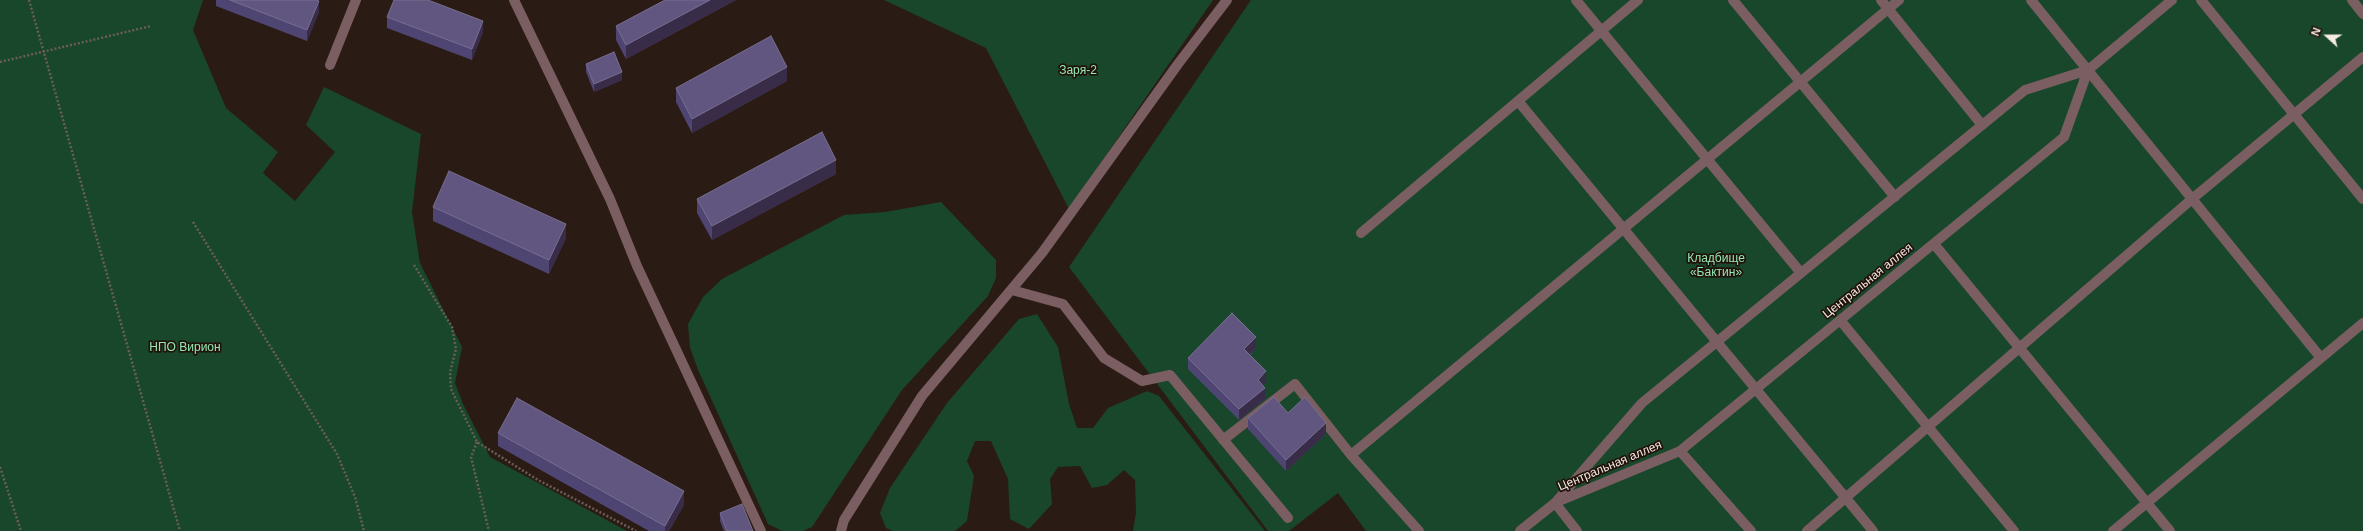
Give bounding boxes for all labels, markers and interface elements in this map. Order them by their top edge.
north arrow [2307,16,2347,56]
text: N [2309,26,2323,38]
park label: Заря-2 [1059,64,1097,78]
street label: Центральная аллея [1820,240,1916,322]
park label: Кладбище «Бактин» [1687,252,1745,280]
park label: НПО Вирион [149,341,221,355]
street label: Центральная аллея [1556,438,1664,494]

